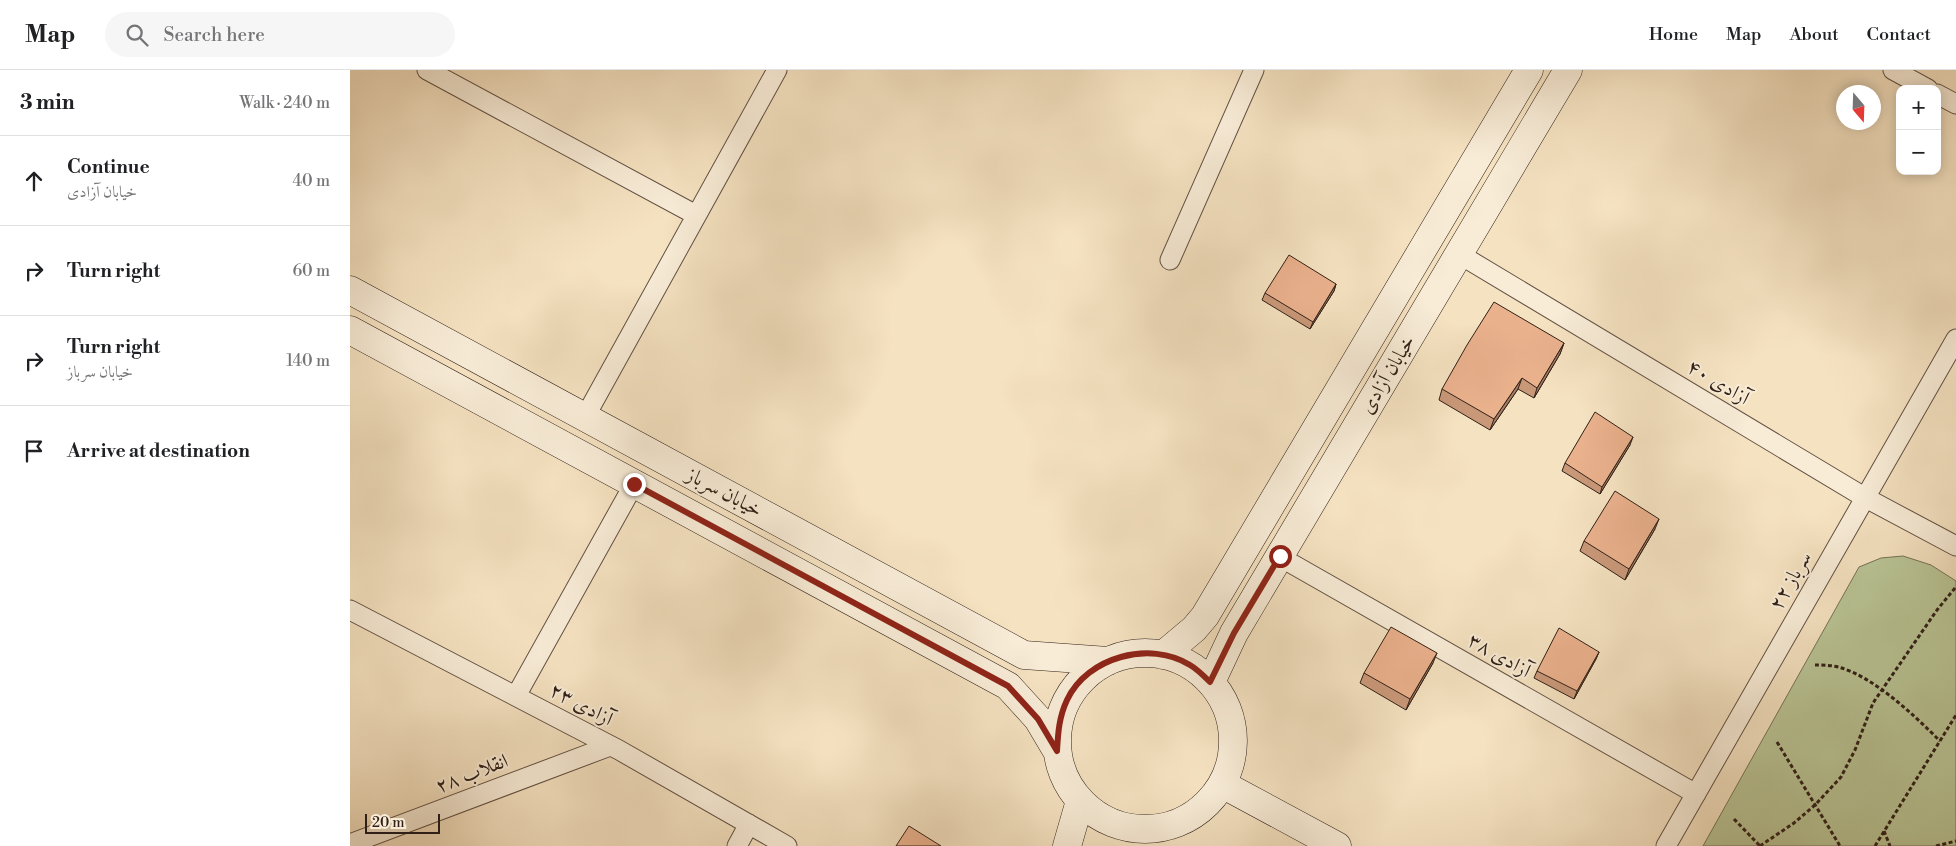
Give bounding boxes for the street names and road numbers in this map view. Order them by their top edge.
street label: خیابان آزادی [1354,331,1421,419]
street label: آزادی ۴۰ [1682,354,1757,413]
street label: خیابان سرباز [680,462,766,523]
street label: سرباز ۲۲ [1764,547,1818,615]
street label: آزادی ۳۸ [1463,627,1538,685]
street label: آزادی ۲۳ [545,677,620,733]
street label: انقلاب ۲۸ [432,749,512,799]

